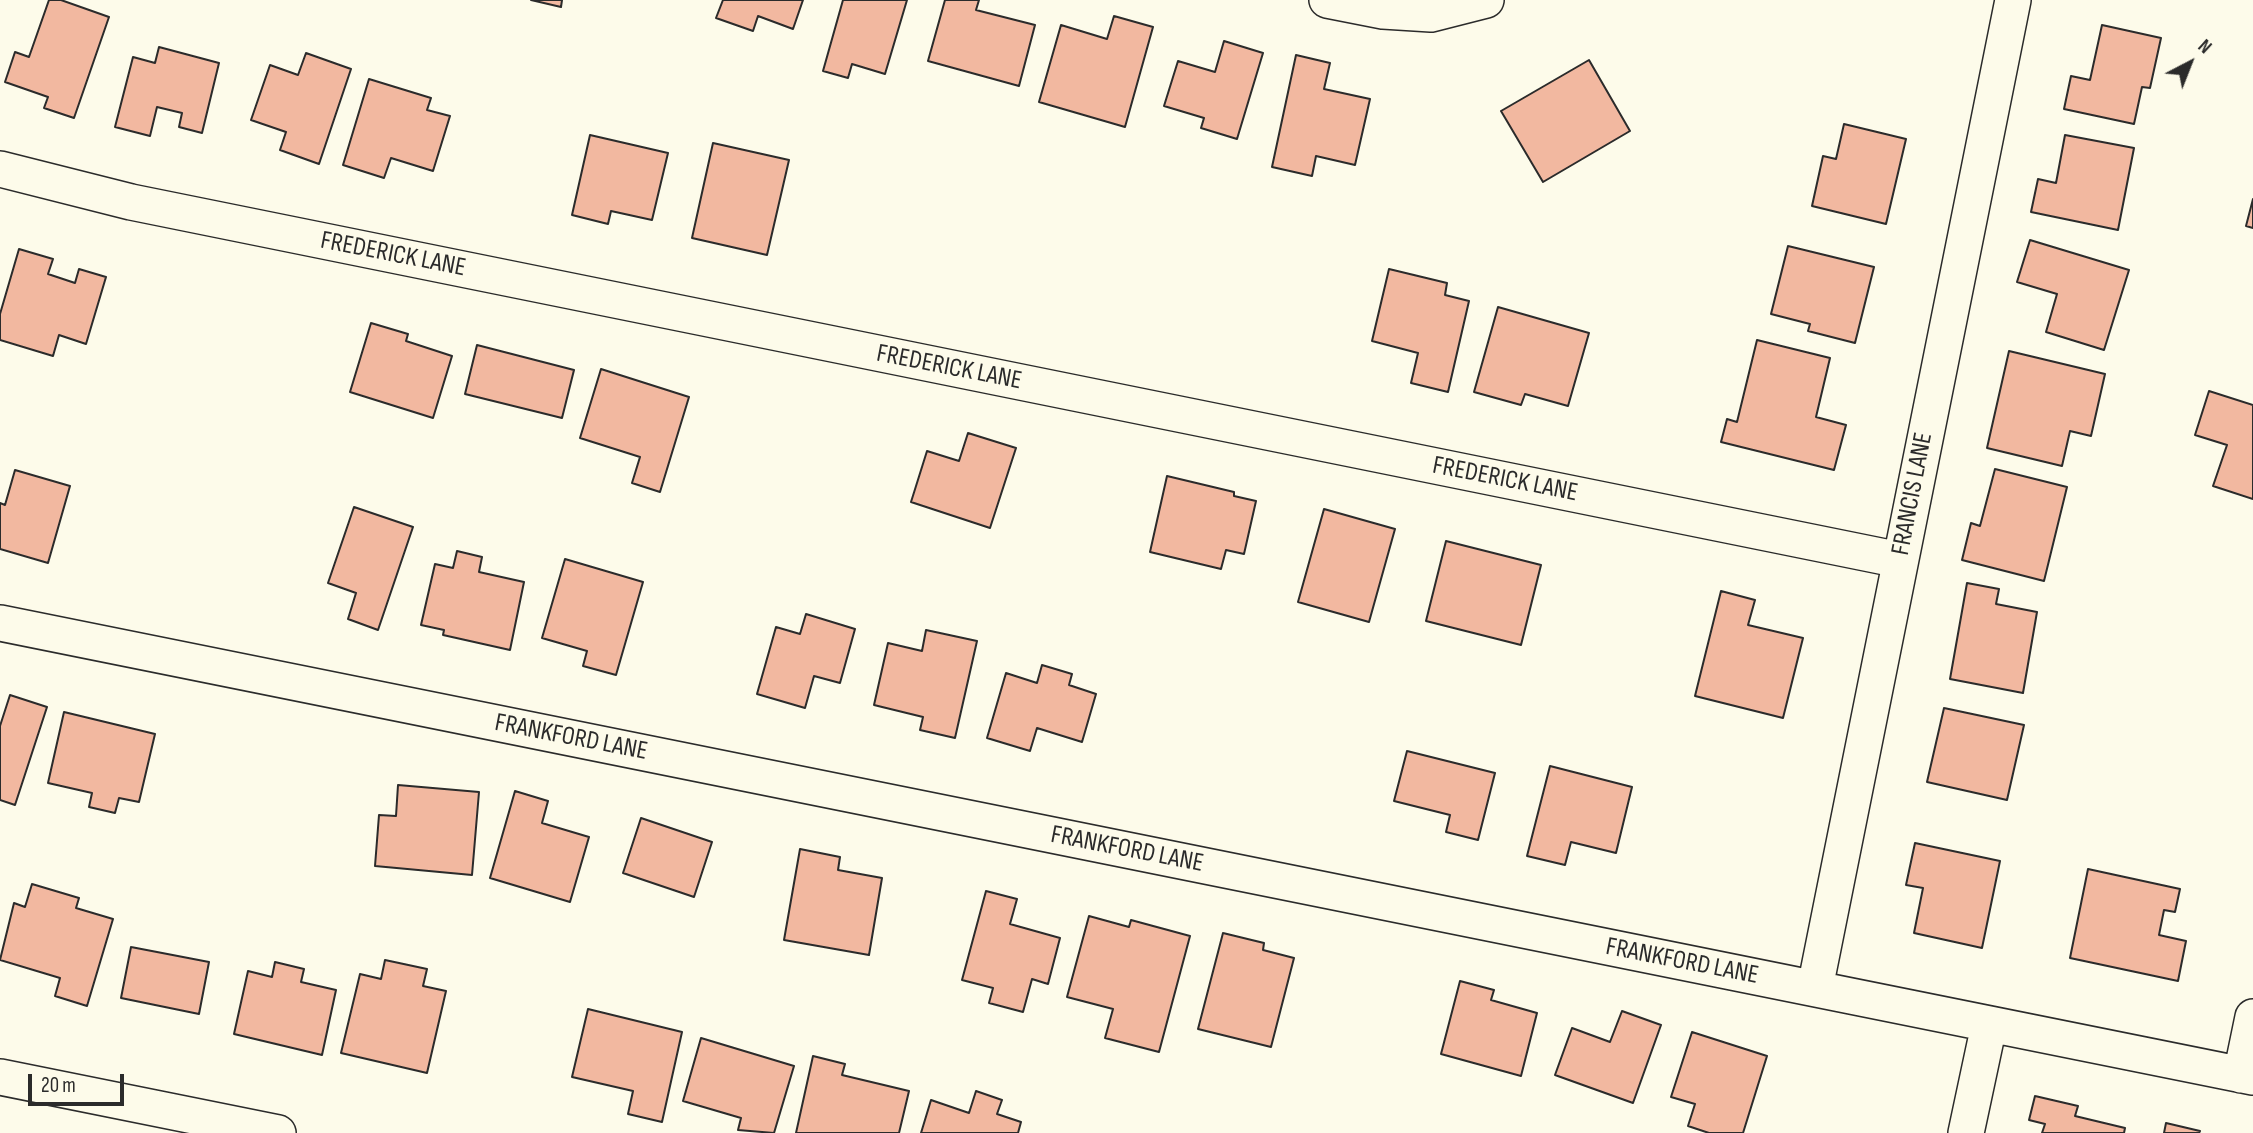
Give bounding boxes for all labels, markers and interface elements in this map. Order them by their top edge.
north arrow [2155,28,2225,98]
text: N [2193,35,2216,59]
street label: FREDERICK LANE [318,226,468,284]
street label: FREDERICK LANE [874,339,1024,397]
street label: FRANCIS LANE [1886,430,1940,558]
street label: FREDERICK LANE [1430,451,1580,509]
street label: FRANKFORD LANE [492,708,650,768]
street label: FRANKFORD LANE [1048,820,1206,880]
street label: FRANKFORD LANE [1603,932,1761,992]
scale bar [32,1060,128,1104]
text: 20 m [41,1073,76,1098]

